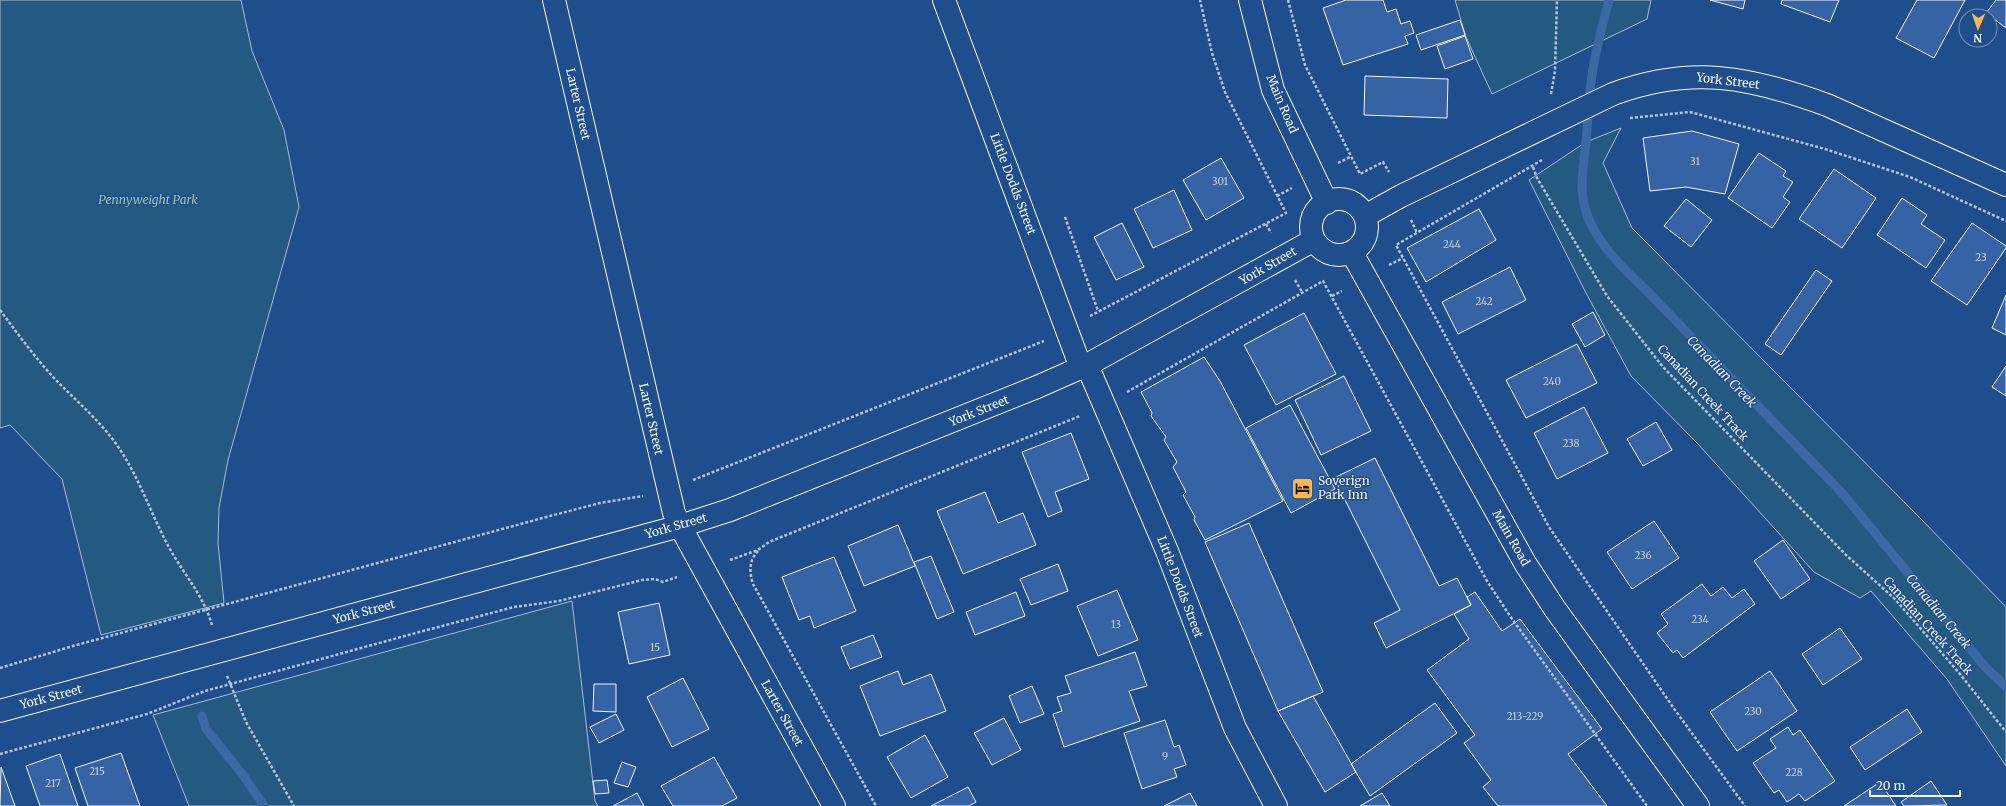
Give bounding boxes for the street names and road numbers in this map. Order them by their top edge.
street label: Larter Street [563,67,594,141]
street label: York Street [1695,69,1761,92]
street label: Main Road [1263,72,1302,135]
street label: Little Dodds Street [987,131,1040,237]
street label: York Street [1236,243,1299,288]
street label: Canadian Creek Track [1655,341,1752,444]
street label: Larter Street [636,382,667,456]
street label: York Street [946,392,1011,430]
street label: Main Road [1489,507,1533,568]
street label: York Street [642,509,709,542]
street label: Little Dodds Street [1154,534,1207,640]
street label: Canadian Creek Track [1880,574,1977,678]
street label: York Street [330,596,397,627]
street label: Larter Street [758,677,807,749]
street label: York Street [17,681,84,712]

